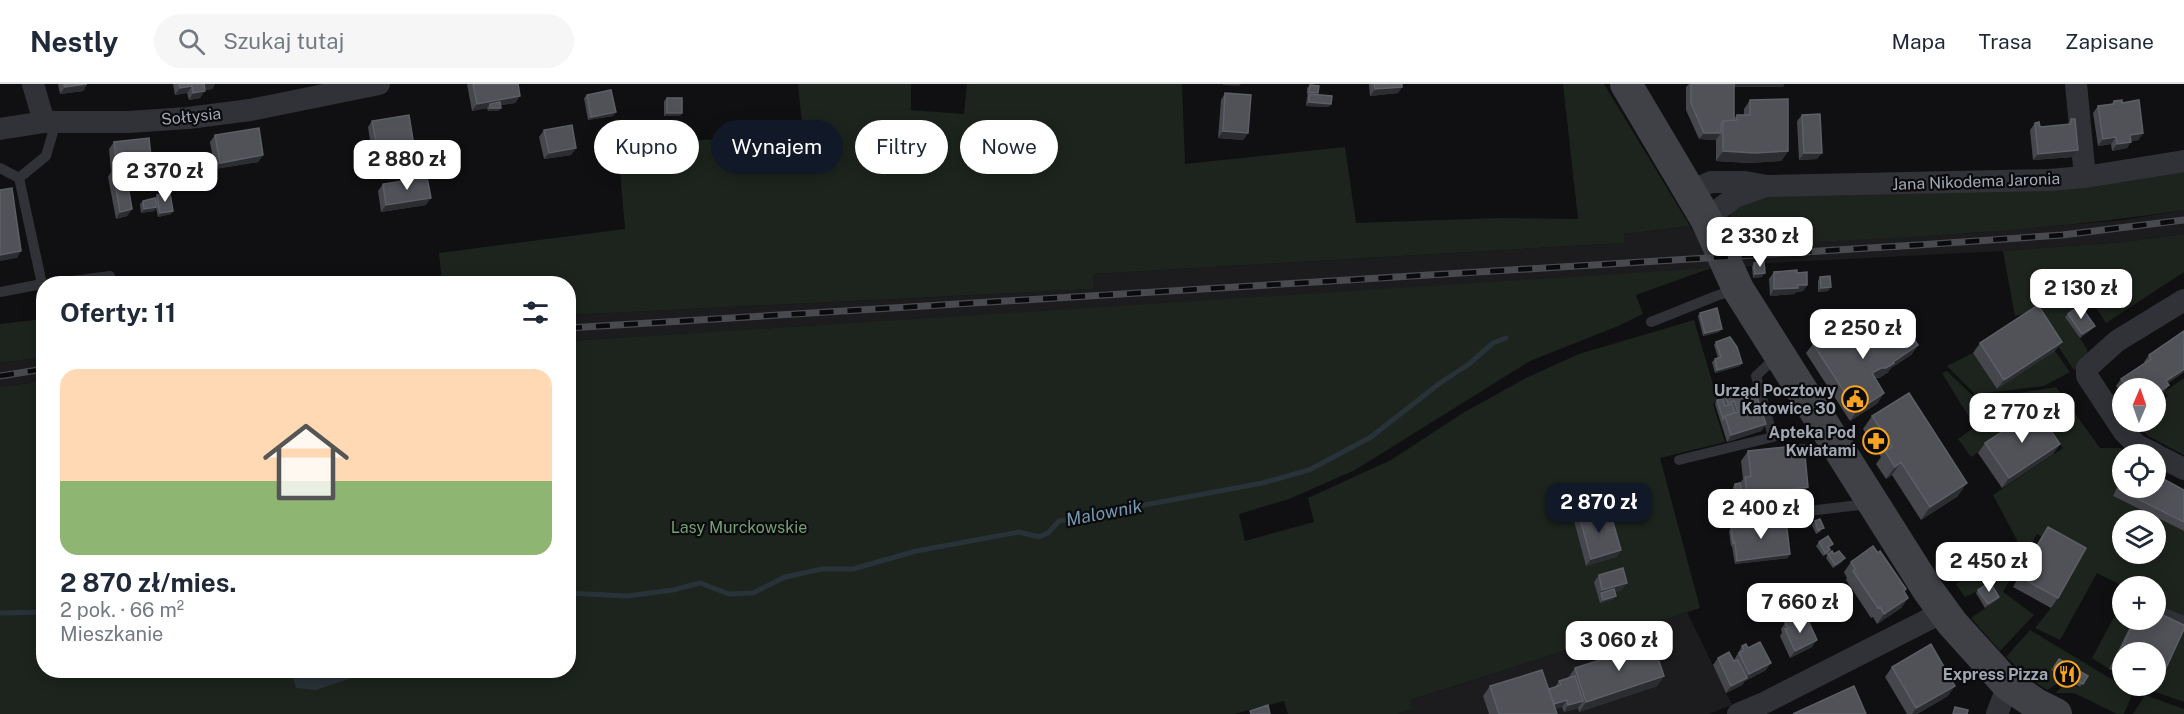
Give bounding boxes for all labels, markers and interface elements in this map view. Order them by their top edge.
search box [154,14,574,68]
text: Nestly [30,25,118,58]
icon: search [175,25,208,58]
text: Szukaj tutaj [223,28,344,54]
text: Mapa [1891,29,1946,54]
text: Trasa [1979,29,2032,54]
text: Zapisane [2065,29,2154,54]
street label: Sołtysia [160,104,222,129]
chip: Kupno [594,120,699,174]
chip: Wynajem [711,120,843,174]
chip: Filtry [855,120,948,174]
chip: Nowe [960,120,1058,174]
pin: 2 880 zł [345,140,469,191]
text: 2 880 zł [368,147,446,171]
pin: 2 370 zł [103,152,227,203]
text: 2 370 zł [126,159,204,183]
street label: Jana Nikodema Jaronia [1892,169,2060,194]
pin: 2 330 zł [1698,217,1822,268]
text: 2 330 zł [1721,224,1799,248]
pin: 2 130 zł [2019,269,2143,320]
text: 2 130 zł [2044,276,2118,300]
icon: filters [519,296,552,329]
text: Oferty: 11 [60,297,176,328]
pin: 2 250 zł [1801,309,1925,360]
text: 2 250 zł [1824,316,1902,340]
north arrow [2112,378,2166,432]
map controls [2112,378,2166,696]
place label: Urząd Pocztowy Katowice 30 [1714,381,1836,418]
public building icon: Urząd Pocztowy Katowice 30 [1840,384,1870,414]
pin: 2 770 zł [1960,393,2084,444]
text: 2 770 zł [1984,400,2060,424]
icon: home [252,408,360,516]
place label: Apteka Pod Kwiatami [1769,423,1856,460]
pharmacy icon: Apteka Pod Kwiatami [1861,426,1891,456]
button: locate [2112,444,2166,498]
pin: 2 870 zł [1537,483,1661,534]
pin: 2 400 zł [1699,489,1823,540]
text: 2 870 zł [1560,490,1638,514]
water label: Malownik [1064,495,1144,530]
text: 2 400 zł [1722,496,1800,520]
button: layers [2112,510,2166,564]
park label: Lasy Murckowskie [671,518,807,537]
pin: 2 450 zł [1927,542,2051,593]
text: 2 450 zł [1950,549,2028,573]
text: 2 870 zł/mies. [60,567,236,598]
button: + [2112,576,2166,630]
pin: 7 660 zł [1738,583,1862,634]
text: 7 660 zł [1761,590,1839,614]
text: 2 pok. · 66 m² [60,598,184,622]
pin: 3 060 zł [1557,621,1681,672]
text: Mieszkanie [60,622,163,646]
text: 3 060 zł [1580,628,1658,652]
button: − [2112,642,2166,696]
restaurant icon: Express Pizza [2052,659,2082,689]
place label: Express Pizza [1943,665,2048,684]

